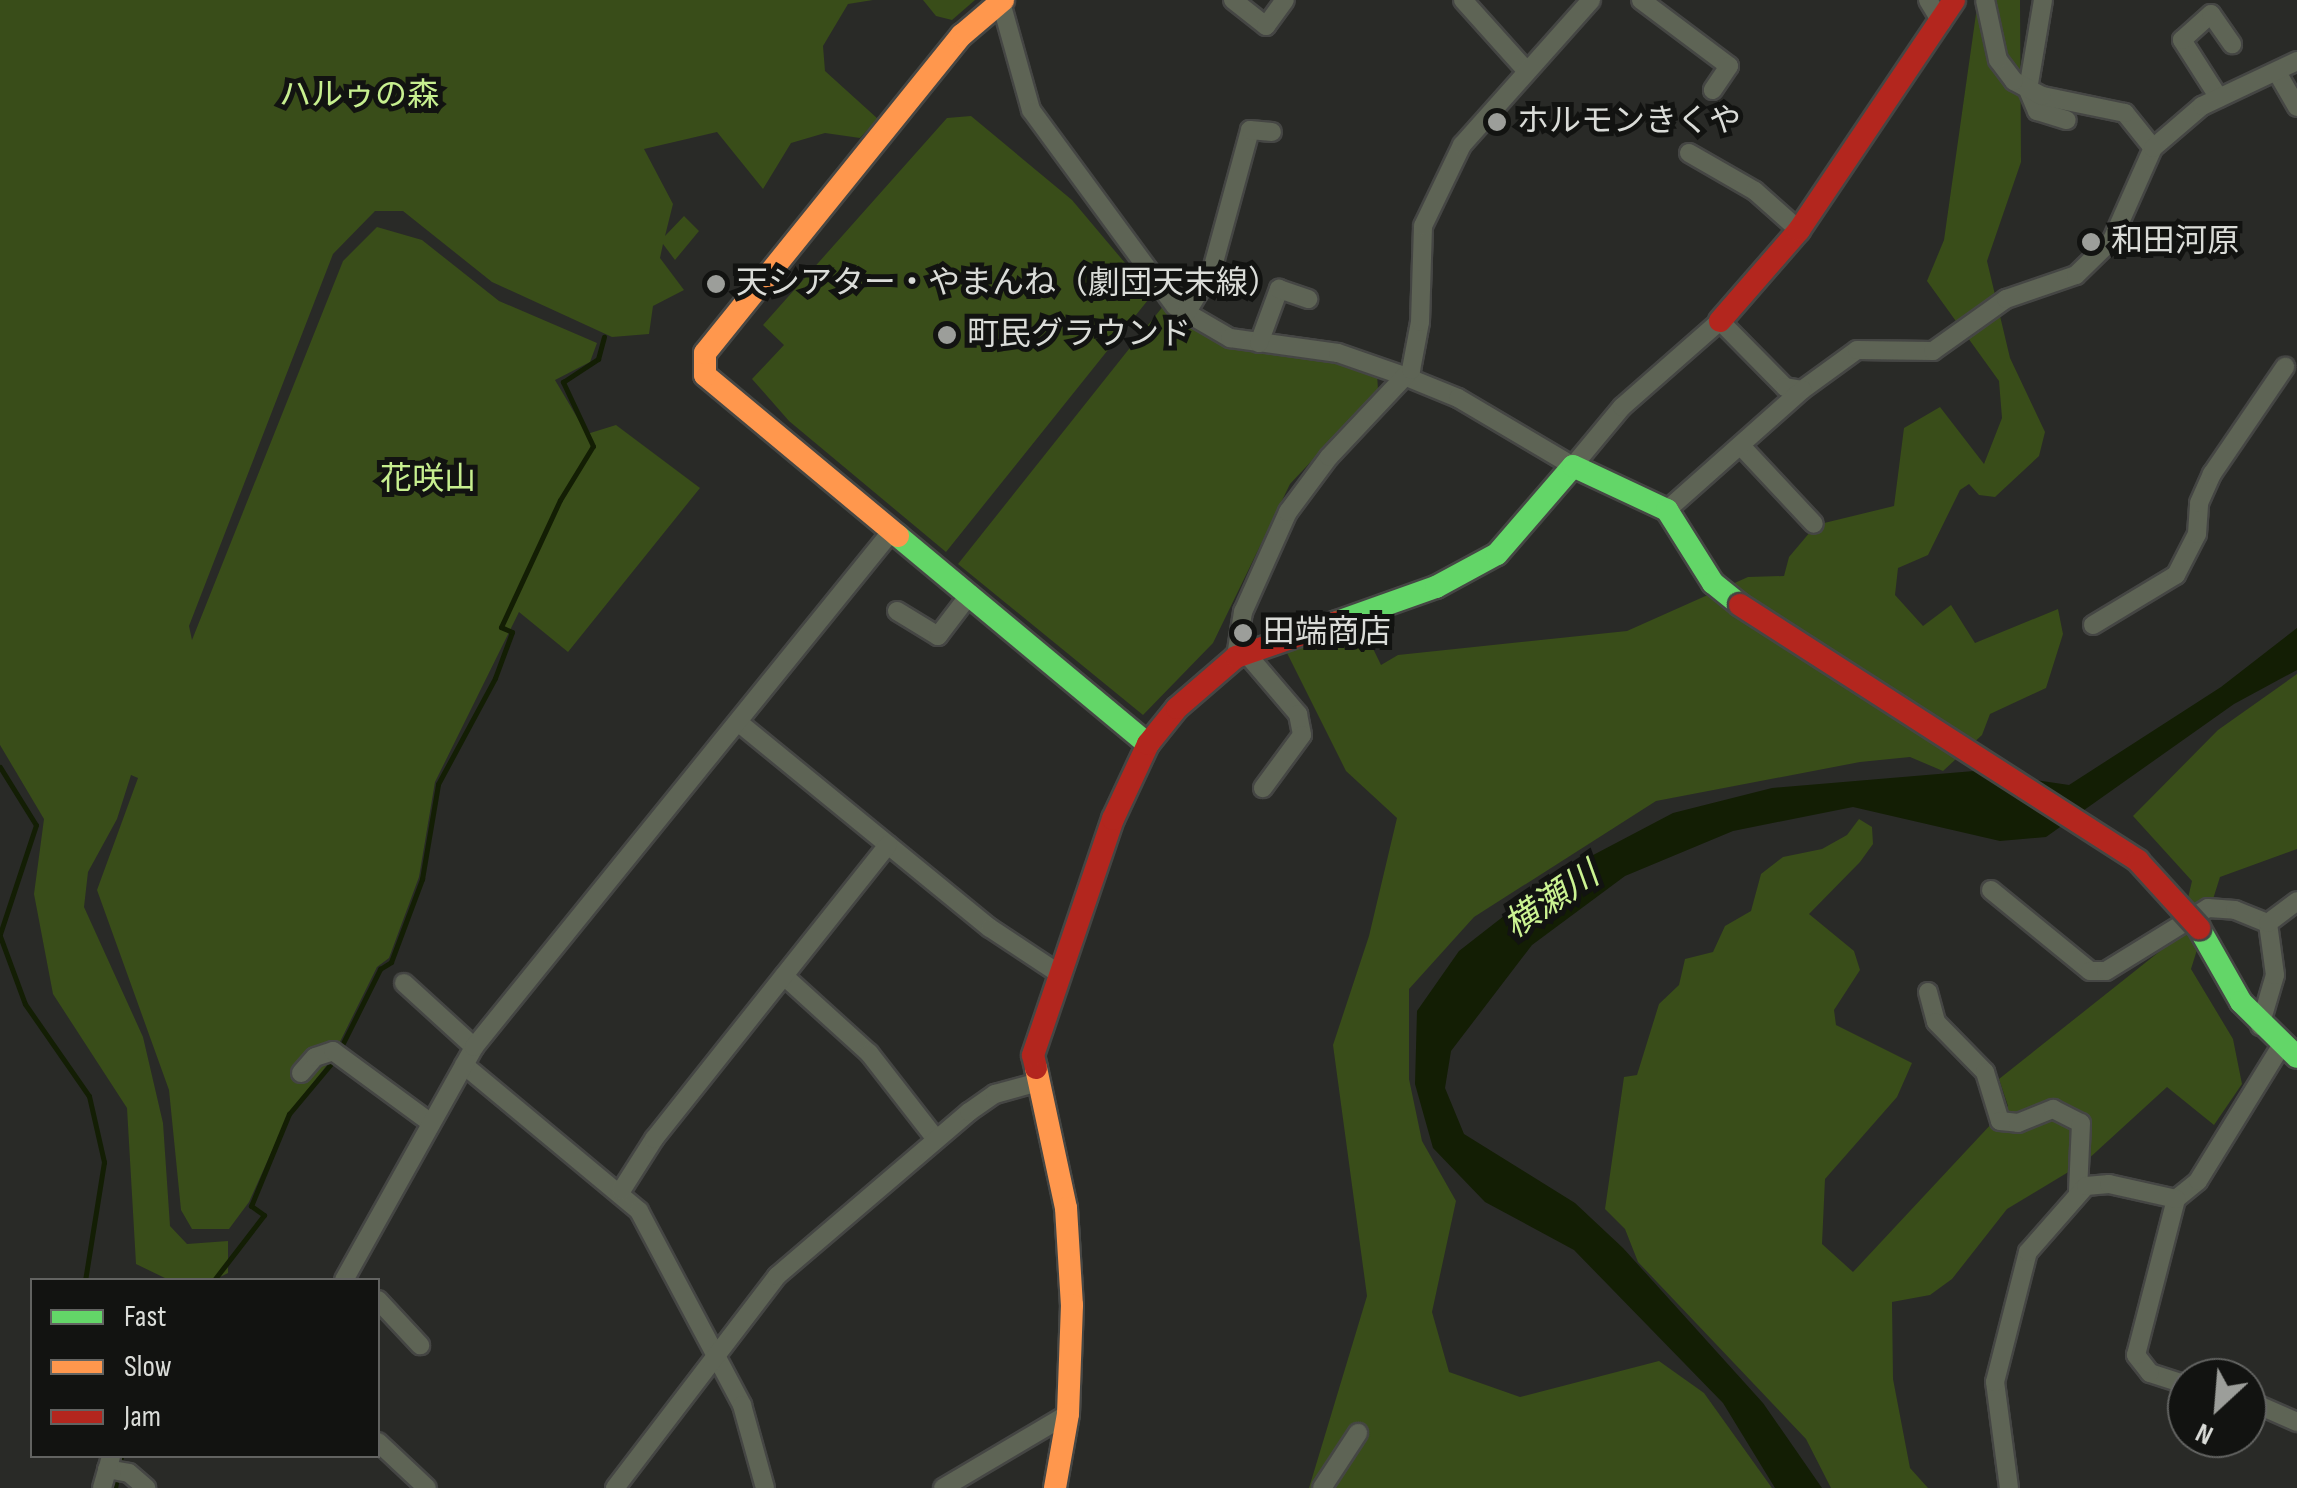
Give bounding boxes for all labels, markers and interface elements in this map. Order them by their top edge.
park label: ハルゥの森 [279,77,439,115]
place label: ホルモンきくや [1517,103,1741,141]
marker: ホルモンきくや [1486,111,1508,133]
place label: 和田河原 [2111,223,2239,261]
marker: 和田河原 [2080,231,2102,253]
place label: 天シアター・やまんね（劇団天末線） [736,265,1280,303]
marker: 天シアター・やまんね（劇団天末線） [705,273,727,295]
place label: 町民グラウンド [967,316,1191,354]
marker: 町民グラウンド [936,324,958,346]
park label: 花咲山 [380,461,476,499]
place label: 田端商店 [1263,614,1391,652]
marker: 田端商店 [1232,622,1254,644]
water label: 横瀬川 [1497,854,1607,948]
legend [30,1278,380,1458]
text: Fast [124,1299,166,1335]
text: Slow [124,1349,172,1385]
north arrow [2167,1358,2267,1458]
text: Jam [124,1399,161,1435]
text: N [2191,1416,2218,1452]

